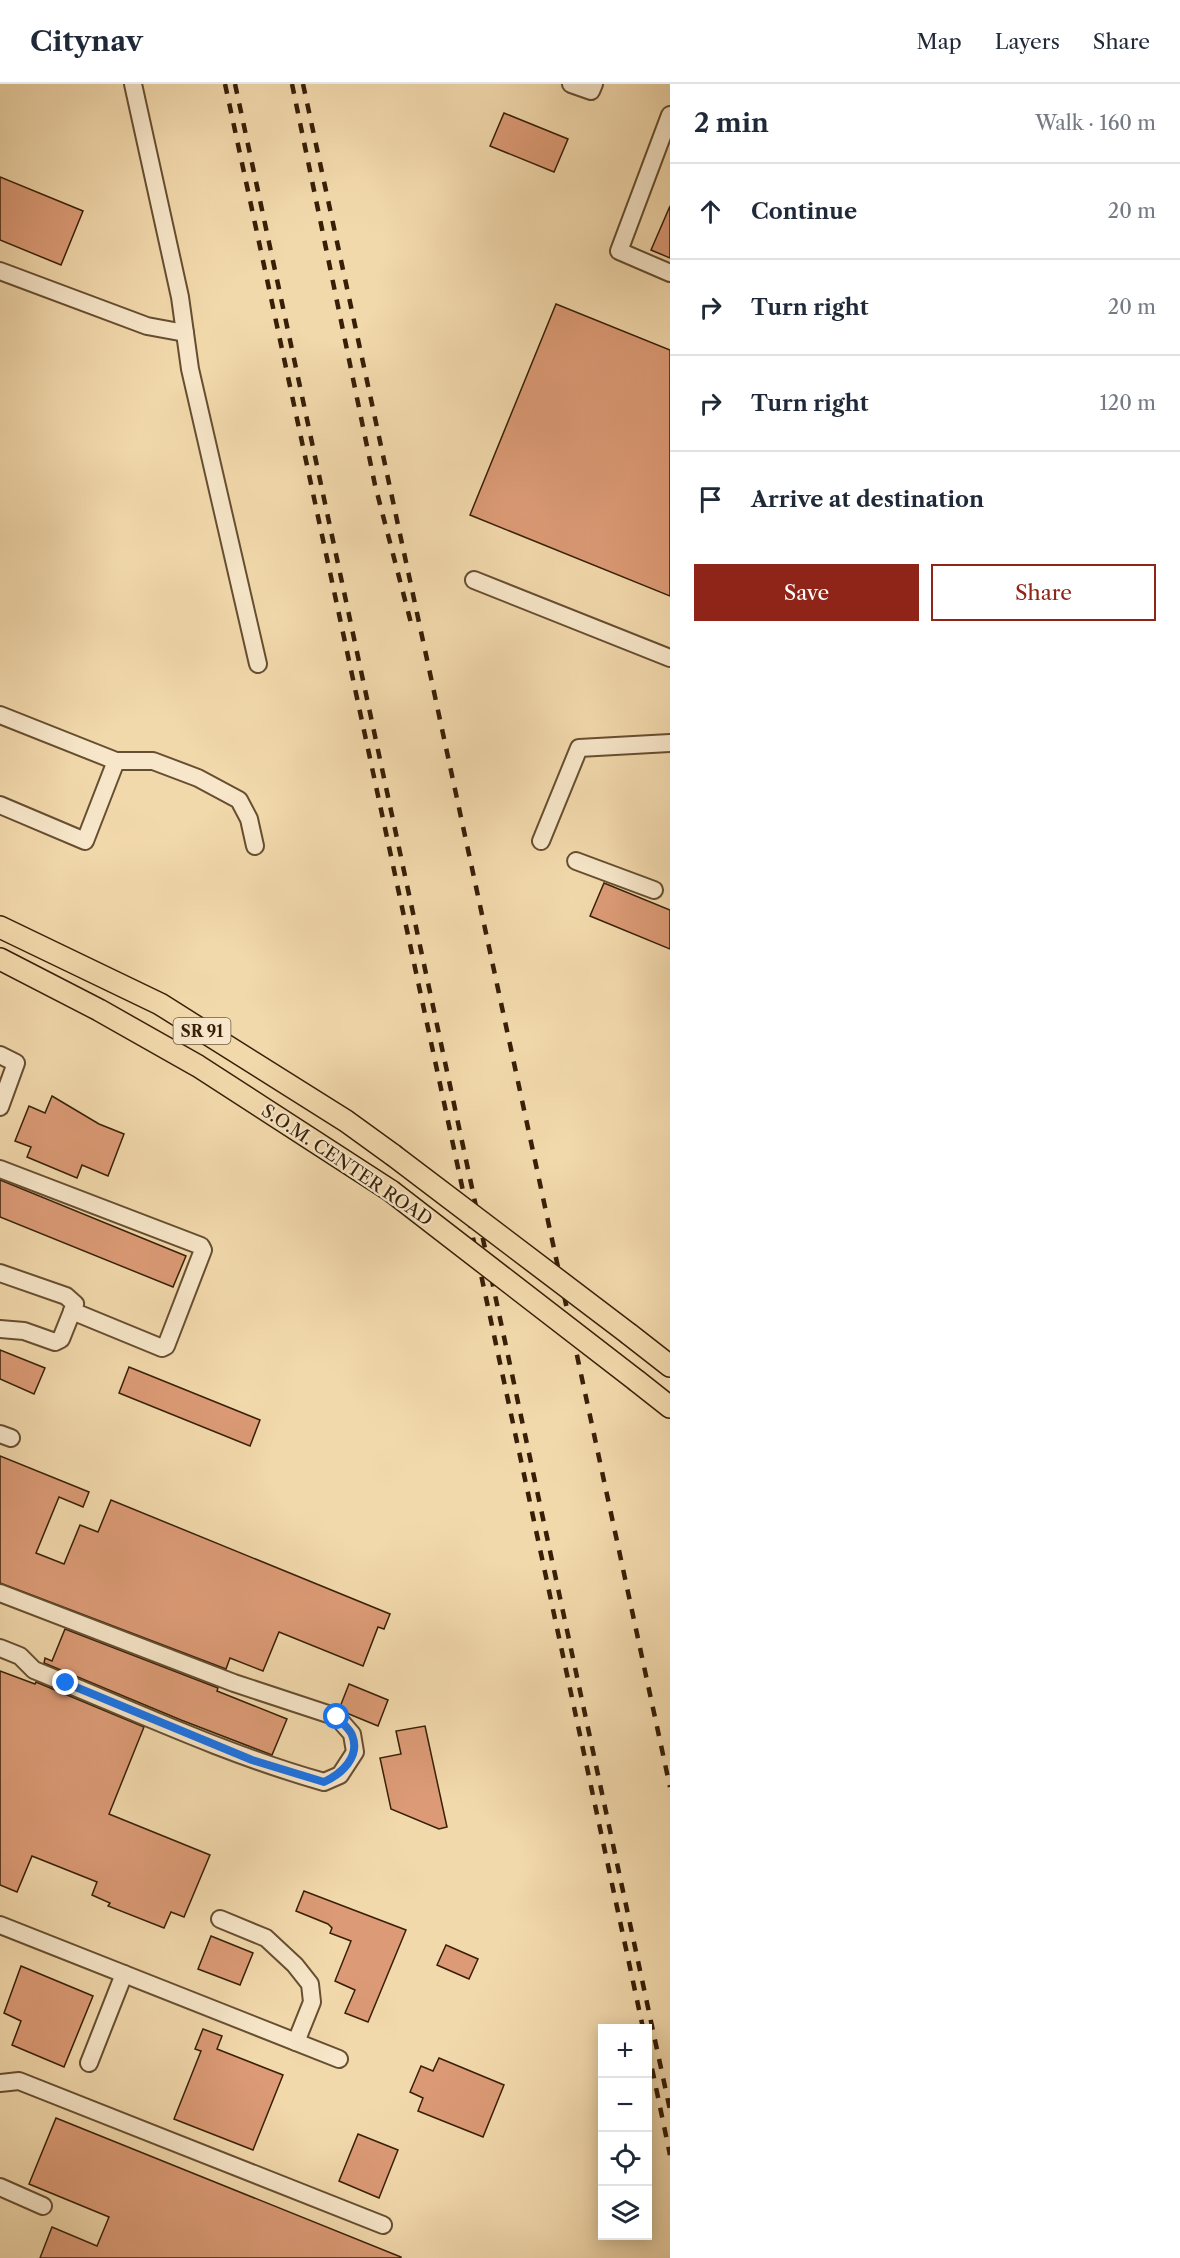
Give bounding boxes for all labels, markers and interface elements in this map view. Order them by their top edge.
text: Citynav [30,24,143,58]
text: Map [917,29,962,54]
text: Layers [995,29,1060,54]
text: Share [1093,29,1150,54]
text: 2 min [694,107,769,139]
text: Walk · 160 m [1035,111,1156,135]
icon: ahead [694,195,727,228]
text: Continue [751,198,857,225]
text: 20 m [1108,199,1156,223]
icon: right [694,291,727,324]
text: Turn right [751,294,869,321]
text: 20 m [1108,295,1156,319]
icon: right [694,387,727,420]
text: Turn right [751,390,869,417]
text: 120 m [1099,391,1156,415]
icon: arrive [694,483,727,516]
text: Arrive at destination [751,486,984,513]
button: Save [694,564,919,621]
button: Share [931,564,1156,621]
road number: SR 91 [174,1018,230,1044]
street label: S.O.M. CENTER ROAD [257,1100,437,1230]
route end [52,1669,78,1695]
route start [323,1703,349,1729]
map controls [598,2024,652,2240]
button: + [598,2024,652,2078]
button: − [598,2078,652,2132]
button: locate [598,2132,652,2186]
button: layers [598,2186,652,2240]

